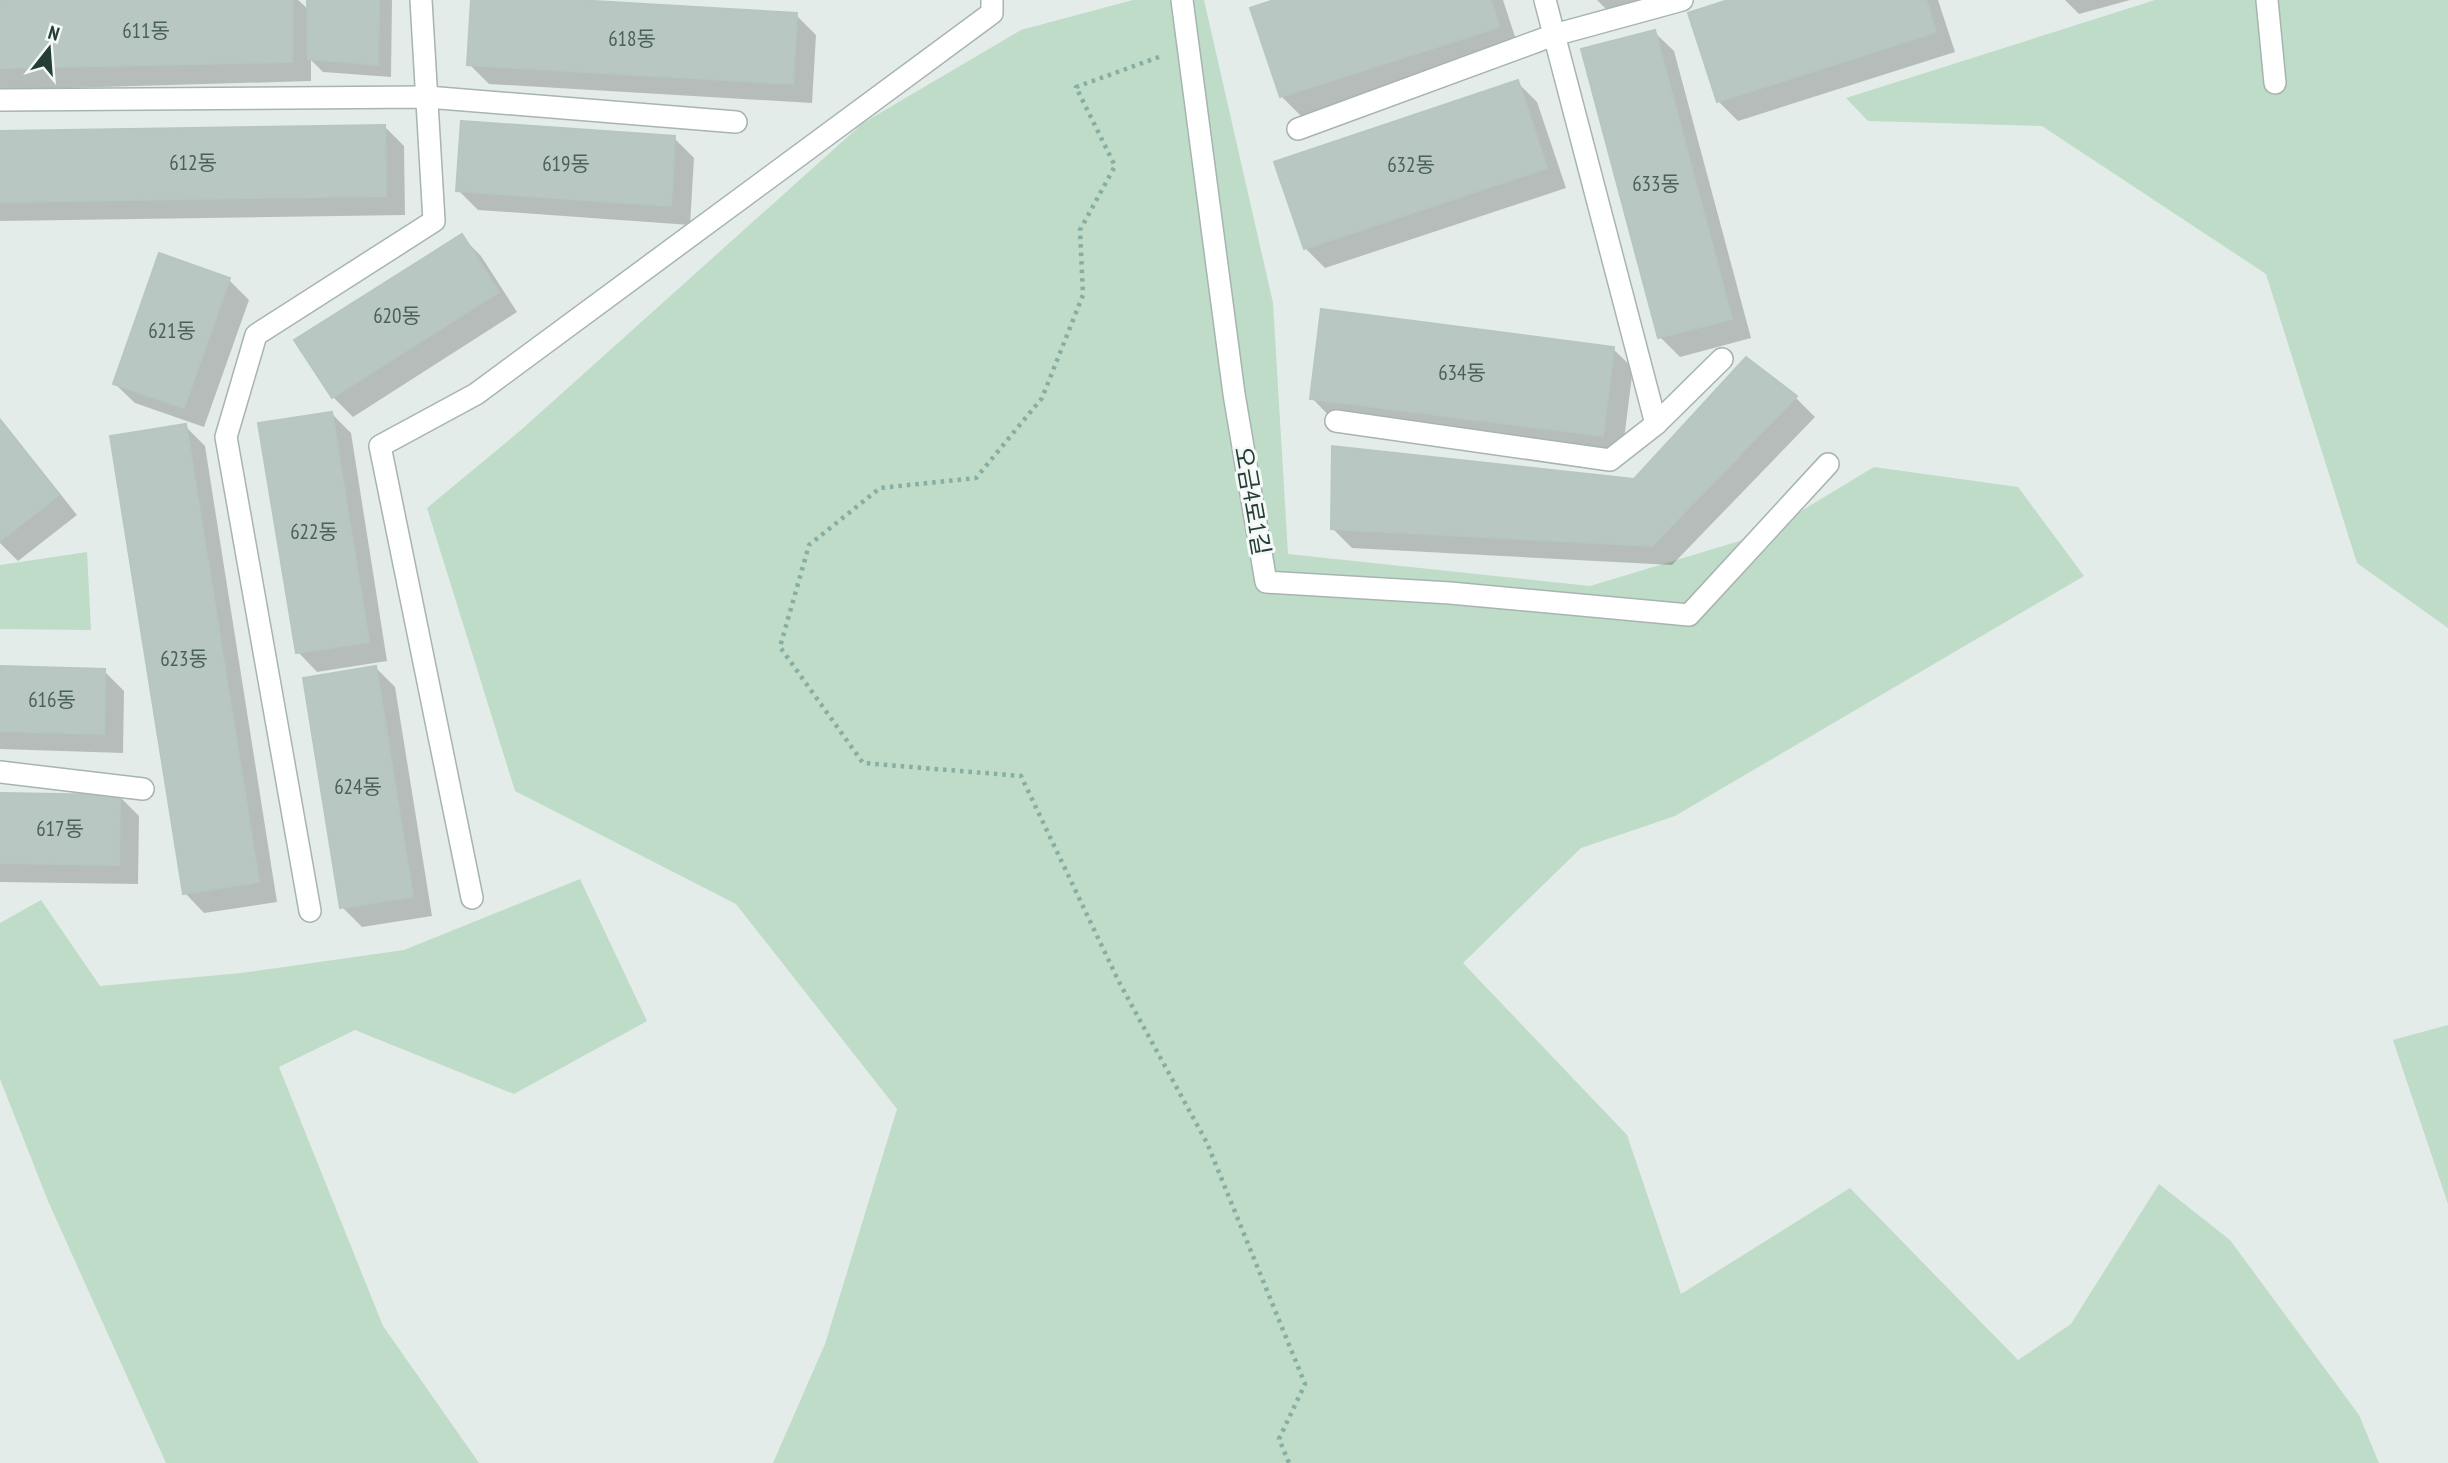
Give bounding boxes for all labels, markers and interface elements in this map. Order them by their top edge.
north arrow [14,14,84,84]
house number: 611동 [122,17,170,44]
text: N [46,20,62,46]
house number: 618동 [608,25,656,52]
house number: 612동 [169,149,217,176]
house number: 619동 [542,150,590,177]
house number: 632동 [1387,151,1435,178]
house number: 633동 [1632,170,1680,197]
house number: 620동 [373,302,421,329]
house number: 621동 [148,317,196,344]
house number: 634동 [1438,359,1486,386]
street label: 오금4로1길 [1228,444,1277,558]
house number: 622동 [290,518,338,545]
house number: 623동 [160,645,208,672]
house number: 616동 [28,686,76,713]
house number: 624동 [334,773,382,800]
house number: 617동 [36,815,84,842]

